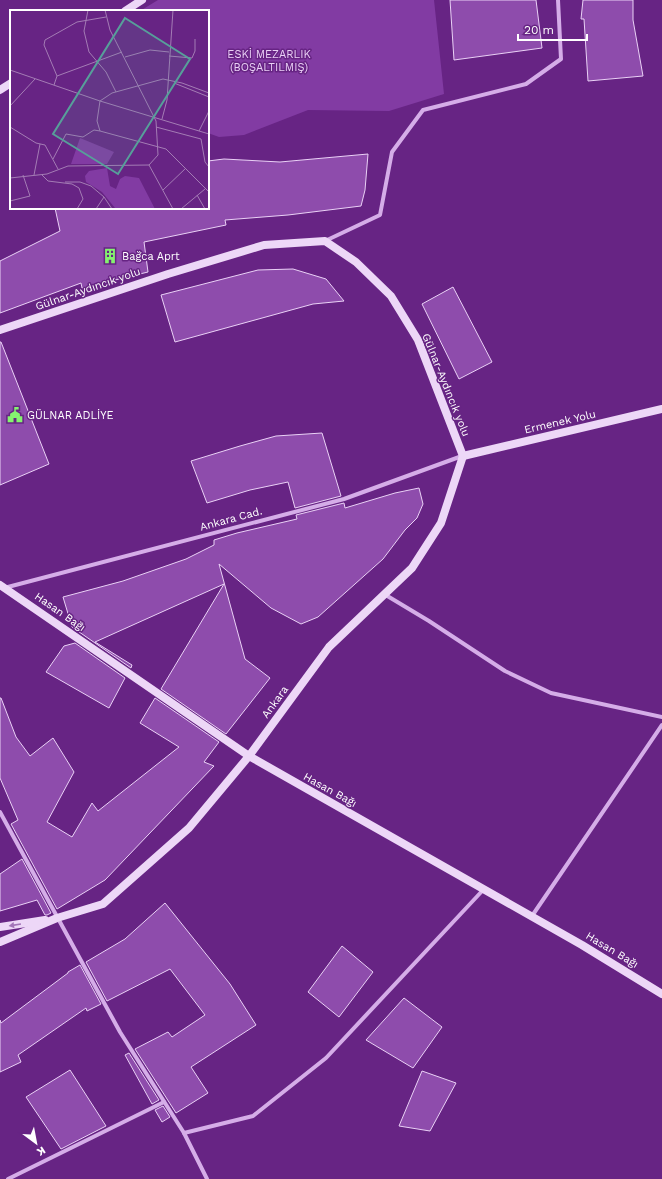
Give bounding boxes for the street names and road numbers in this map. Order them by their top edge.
street label: Gülnar-Aydıncık yolu [34,265,142,313]
street label: Gülnar-Aydıncık yolu [419,331,473,439]
street label: Ermenek Yolu [523,407,597,437]
street label: Ankara Cad. [198,504,264,534]
street label: Hasan Bağı [32,590,88,634]
street label: Ankara [259,683,291,721]
street label: Hasan Bağı [301,770,359,810]
street label: Hasan Bağı [583,929,641,971]

